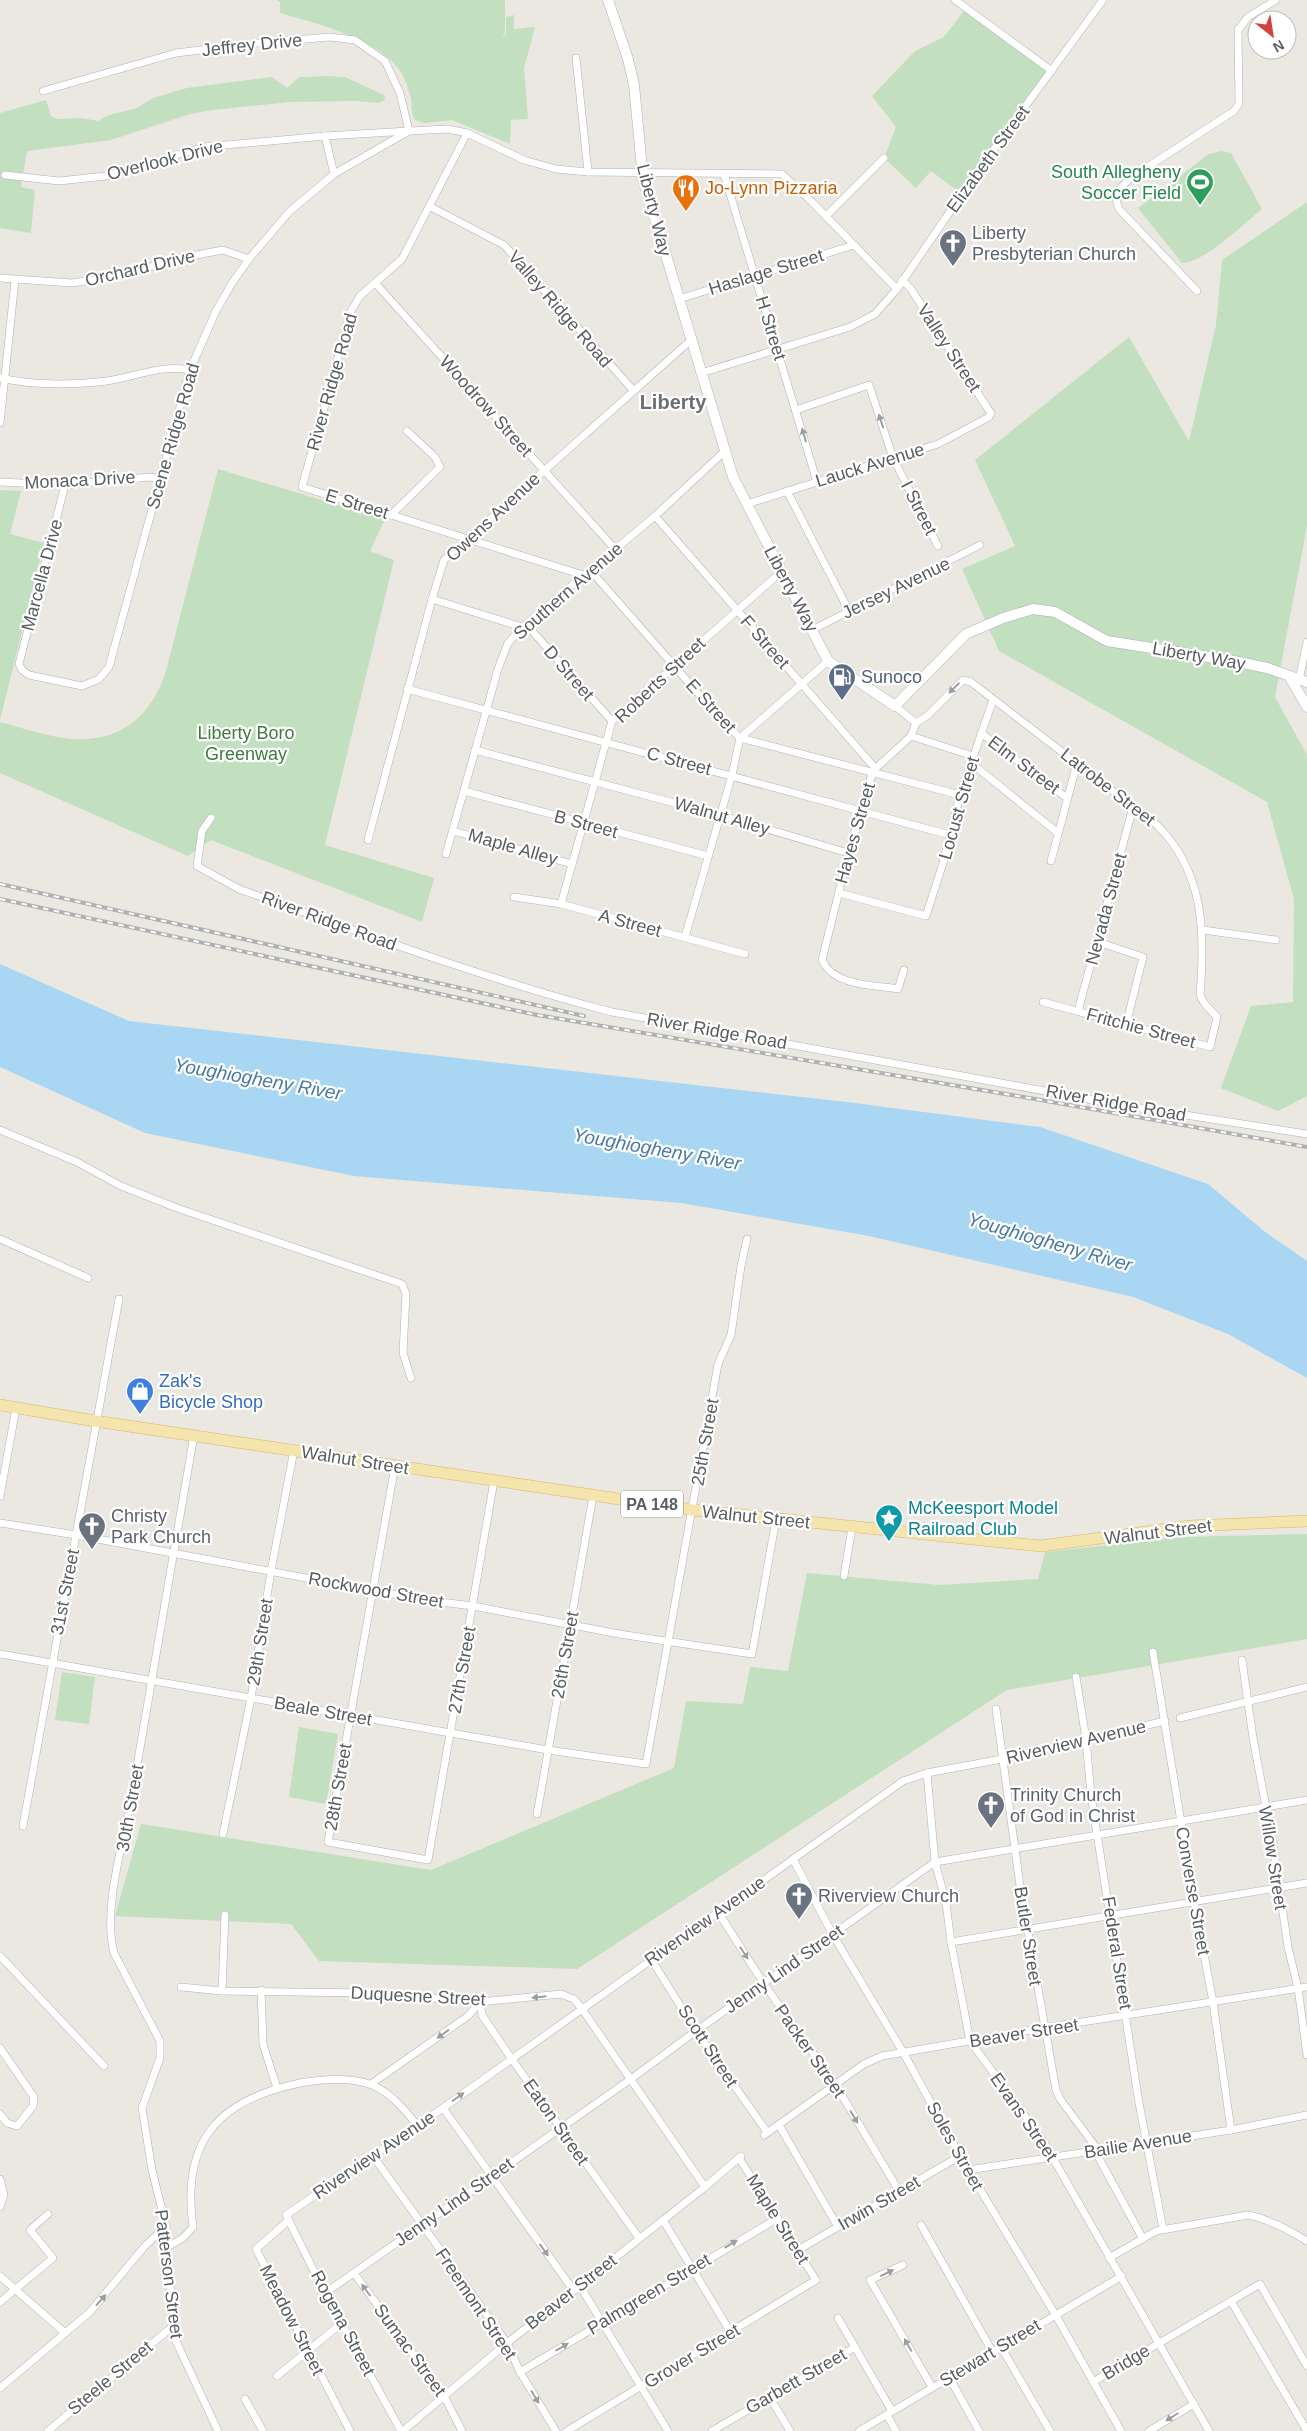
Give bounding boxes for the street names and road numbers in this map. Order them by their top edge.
street label: Jeffrey Drive [201,30,303,60]
street label: Elizabeth Street [943,102,1033,216]
street label: Overlook Drive [105,136,225,184]
street label: Liberty Way [633,162,675,258]
street label: Haslage Street [706,245,826,299]
street label: Orchard Drive [83,246,197,290]
street label: Valley Ridge Road [504,247,616,371]
street label: H Street [752,294,790,362]
street label: Valley Street [913,300,985,396]
street label: River Ridge Road [303,311,361,453]
street label: Woodrow Street [435,351,537,461]
street label: Scene Ridge Road [143,361,203,511]
street label: Lauck Avenue [813,439,927,491]
street label: Monaca Drive [24,467,136,493]
street label: Owens Avenue [442,469,544,565]
street label: I Street [897,478,941,538]
street label: E Street [323,485,391,523]
street label: Marcella Drive [17,517,67,633]
street label: Southern Avenue [509,538,627,644]
street label: Liberty Way [760,543,822,635]
street label: Jersey Avenue [839,553,953,623]
street label: F Street [736,611,794,673]
street label: Roberts Street [611,633,709,727]
street label: Liberty Way [1151,638,1247,674]
street label: D Street [540,642,598,704]
street label: E Street [682,675,740,737]
street label: Elm Street [984,732,1064,798]
street label: C Street [645,743,713,779]
street label: Latrobe Street [1057,744,1159,830]
street label: Locust Street [935,754,983,862]
street label: Hayes Street [831,780,879,886]
street label: Walnut Alley [672,793,772,839]
street label: B Street [552,806,620,842]
street label: Maple Alley [466,825,560,869]
street label: Nevada Street [1081,851,1131,967]
street label: River Ridge Road [259,887,399,955]
street label: A Street [596,905,664,941]
street label: Fritchie Street [1084,1004,1198,1052]
street label: River Ridge Road [645,1009,789,1053]
street label: River Ridge Road [1044,1081,1188,1125]
street label: 25th Street [688,1397,722,1487]
street label: Walnut Street [300,1442,410,1478]
road number: PA 148 [621,1490,683,1518]
street label: Walnut Street [701,1501,811,1533]
street label: Walnut Street [1103,1515,1213,1549]
street label: 31st Street [47,1547,83,1637]
street label: Rockwood Street [307,1568,445,1612]
street label: 29th Street [243,1597,277,1687]
street label: 26th Street [548,1610,582,1700]
street label: 27th Street [445,1625,479,1715]
street label: Beale Street [272,1693,374,1729]
street label: Riverview Avenue [1004,1716,1148,1768]
street label: 28th Street [321,1742,355,1832]
street label: 30th Street [113,1763,147,1853]
street label: Willow Street [1255,1805,1291,1911]
street label: Converse Street [1172,1825,1214,1957]
street label: Riverview Avenue [641,1872,769,1970]
street label: Butler Street [1010,1885,1046,1987]
street label: Federal Street [1098,1895,1136,2011]
street label: Jenny Lind Street [721,1921,847,2017]
street label: Duquesne Street [350,1982,486,2010]
street label: Scott Street [674,2001,742,2091]
street label: Packer Street [771,2001,849,2101]
street label: Beaver Street [968,2015,1080,2051]
street label: Evans Street [986,2069,1062,2165]
street label: Eaton Street [519,2075,593,2169]
street label: Soles Street [922,2098,988,2194]
street label: Riverview Avenue [309,2107,439,2203]
street label: Bailie Avenue [1083,2126,1193,2162]
street label: Jenny Lind Street [391,2154,517,2250]
street label: Maple Street [742,2170,814,2268]
street label: Irwin Street [835,2172,923,2234]
street label: Patterson Street [151,2208,187,2340]
street label: Freemont Street [431,2244,521,2364]
street label: Palmgreen Street [584,2249,714,2339]
street label: Beaver Street [521,2250,621,2334]
street label: Meadow Street [256,2262,328,2378]
street label: Rogena Street [307,2267,379,2379]
street label: Sumac Street [370,2300,450,2400]
street label: Stewart Street [936,2315,1044,2391]
street label: Grover Street [641,2320,743,2392]
street label: Steele Street [64,2337,156,2419]
street label: Bridge [1099,2340,1153,2384]
street label: Garbett Street [742,2344,850,2418]

